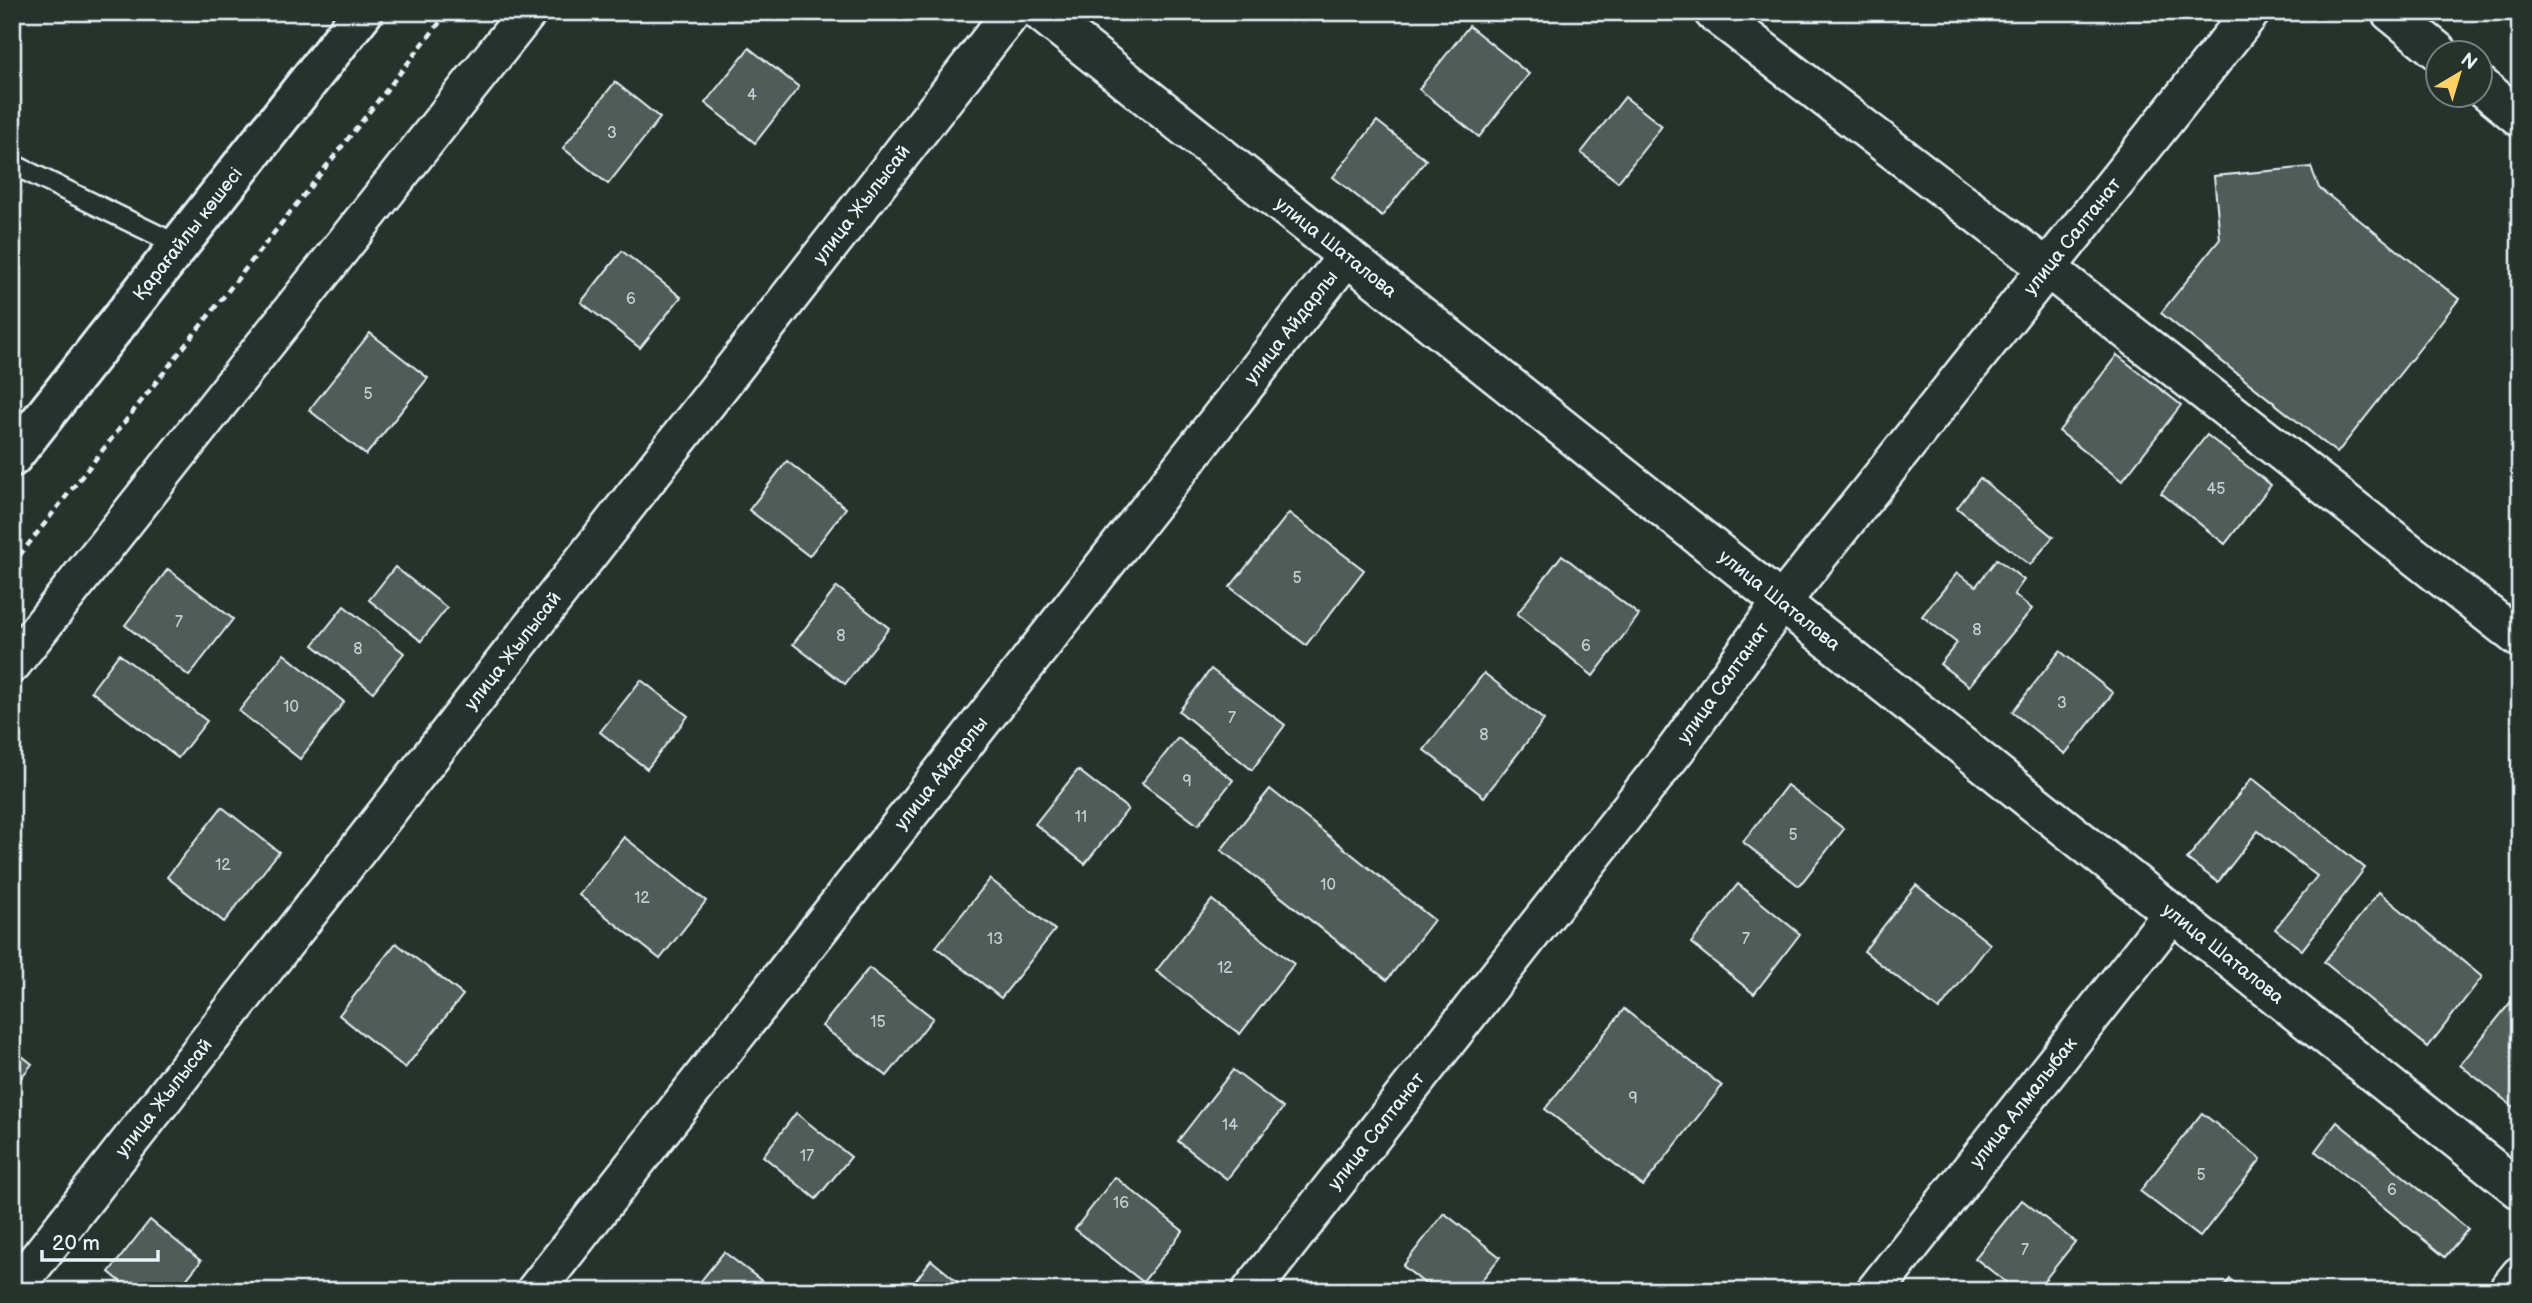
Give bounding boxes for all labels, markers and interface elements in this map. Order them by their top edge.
north arrow [2424,38,2494,108]
text: N [2456,48,2481,75]
house number: 4 [747,86,757,105]
house number: 3 [607,124,617,143]
street label: улица Жылысай [808,140,915,268]
street label: Қарағайлы көшесі [128,163,247,305]
street label: улица Салтанат [2019,173,2126,300]
street label: улица Шаталова [1270,192,1401,303]
street label: улица Айдарлы [1240,266,1343,389]
house number: 6 [626,290,636,309]
house number: 5 [363,385,373,404]
house number: 45 [2207,480,2225,499]
street label: улица Шаталова [1714,545,1845,656]
house number: 5 [1292,569,1302,588]
street label: улица Жылысай [459,587,566,715]
house number: 7 [175,613,183,632]
street label: улица Салтанат [1672,618,1775,748]
house number: 8 [1972,621,1982,640]
house number: 8 [836,627,846,646]
house number: 6 [1581,637,1591,656]
house number: 8 [353,640,363,659]
house number: 3 [2057,694,2067,713]
house number: 10 [283,698,299,717]
house number: 7 [1228,709,1236,728]
street label: улица Айдарлы [890,712,993,835]
house number: 8 [1479,726,1489,745]
house number: 9 [1182,772,1192,791]
house number: 11 [1075,808,1087,827]
house number: 5 [1788,826,1798,845]
house number: 12 [215,856,231,875]
house number: 10 [1320,876,1336,895]
house number: 12 [634,889,650,908]
street label: улица Шаталова [2158,898,2288,1009]
house number: 13 [987,930,1003,949]
house number: 7 [1742,930,1750,949]
house number: 12 [1217,959,1233,978]
house number: 15 [870,1013,886,1032]
street label: улица Алмалыбак [1965,1032,2082,1172]
street label: улица Жылысай [110,1034,217,1162]
street label: улица Салтанат [1323,1068,1430,1195]
house number: 9 [1628,1089,1638,1108]
house number: 14 [1222,1116,1238,1135]
house number: 17 [800,1147,814,1166]
house number: 5 [2196,1166,2206,1185]
house number: 6 [2387,1181,2397,1200]
house number: 16 [1113,1194,1129,1213]
scale bar [42,1219,158,1263]
text: 20 m [52,1231,100,1256]
house number: 7 [2021,1241,2029,1260]

